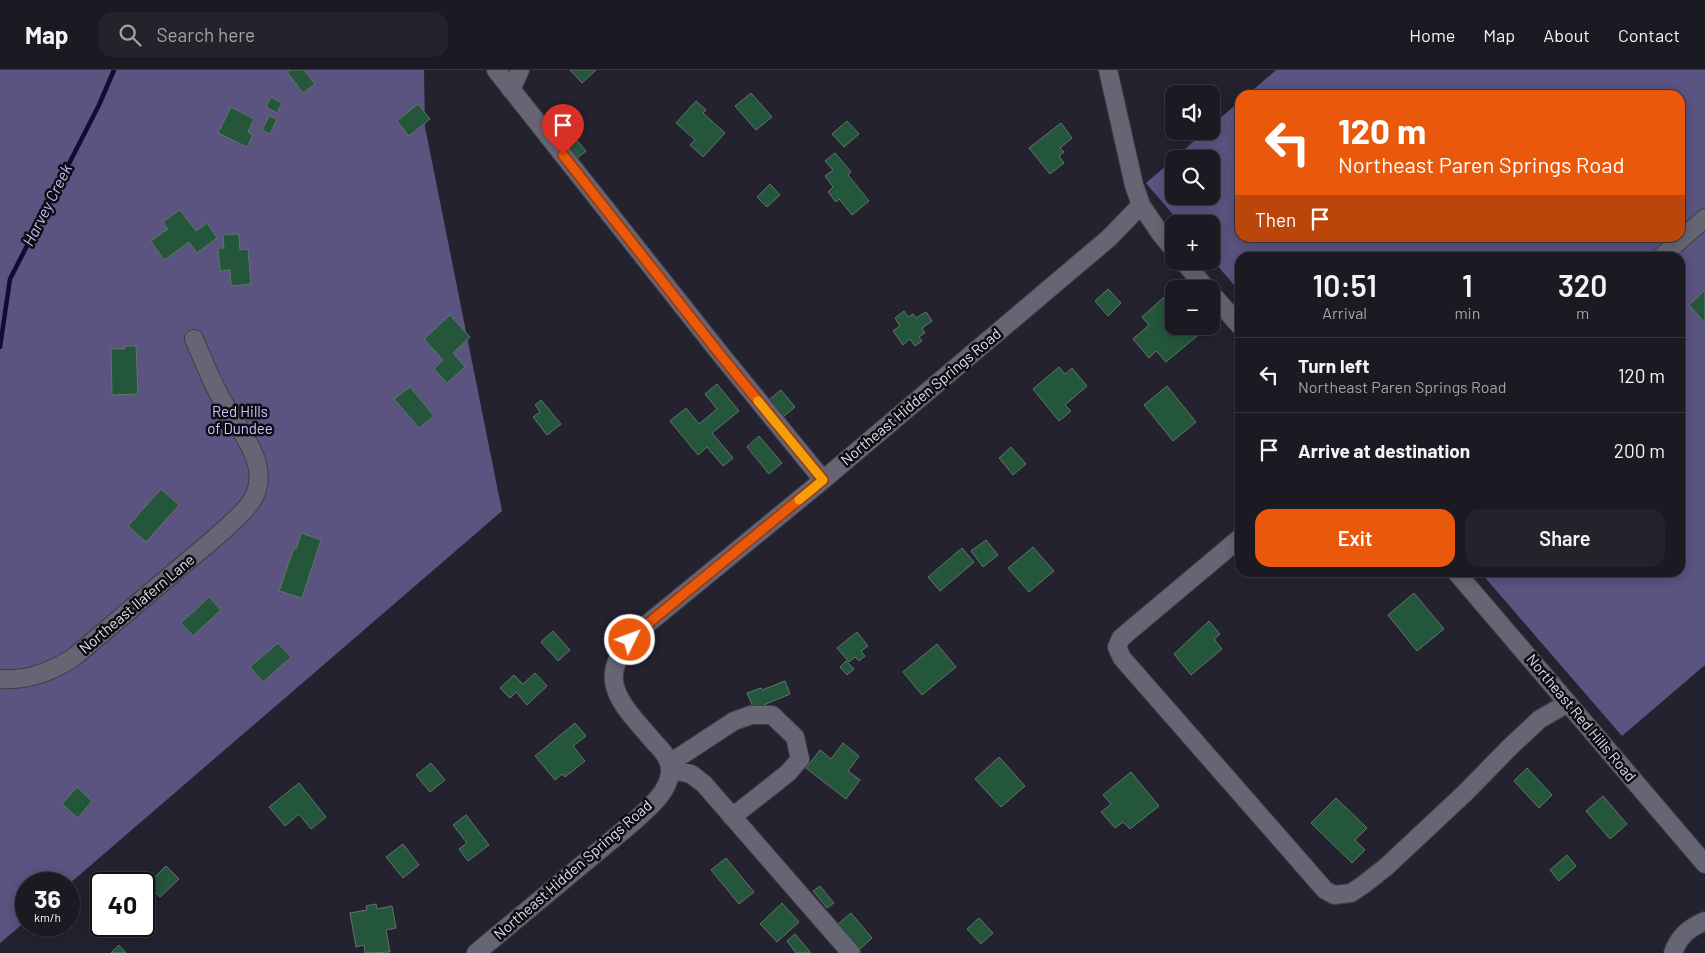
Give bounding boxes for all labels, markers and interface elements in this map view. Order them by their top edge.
search box [98,12,448,57]
text: Map [25,20,68,49]
icon: search [116,21,144,49]
text: Search here [156,23,255,46]
text: Home [1409,24,1455,46]
text: Map [1483,24,1515,46]
text: About [1543,24,1590,46]
text: Contact [1618,24,1680,46]
map controls [1165,85,1220,335]
button: sound [1165,85,1220,140]
pin [542,104,584,155]
text: 120 m [1338,109,1426,151]
icon: left [1255,110,1320,175]
icon: arrive [549,111,577,139]
button: search [1165,150,1220,205]
text: Northeast Paren Springs Road [1338,151,1625,177]
water label: Harvey Creek [18,160,75,249]
icon: arrive [1306,205,1334,233]
text: Then [1255,208,1296,231]
button: + [1165,215,1220,270]
text: 10:51 [1313,267,1377,303]
text: 1 [1462,267,1473,303]
text: 320 [1558,267,1607,303]
button: − [1165,280,1220,335]
text: Arrival [1322,303,1367,322]
text: min [1454,303,1480,322]
text: m [1576,303,1589,322]
street label: Northeast Hidden Springs Road [837,324,1004,469]
text: Turn left [1298,354,1369,377]
icon: left [1255,361,1283,389]
text: 120 m [1618,364,1665,387]
text: Northeast Paren Springs Road [1298,377,1506,396]
park label: Red Hills of Dundee [207,402,273,437]
icon: arrive [1255,436,1283,464]
text: Arrive at destination [1298,439,1470,462]
text: 200 m [1614,439,1665,462]
button: Exit [1255,509,1455,567]
button: Share [1465,509,1665,567]
street label: Northeast Ilafern Lane [75,550,198,657]
position arrow [603,613,655,665]
street label: Northeast Red Hills Road [1523,650,1640,785]
street label: Northeast Hidden Springs Road [490,796,655,943]
speed limit sign: 40 [90,872,155,937]
text: 36 [34,883,61,913]
text: km/h [34,910,61,924]

